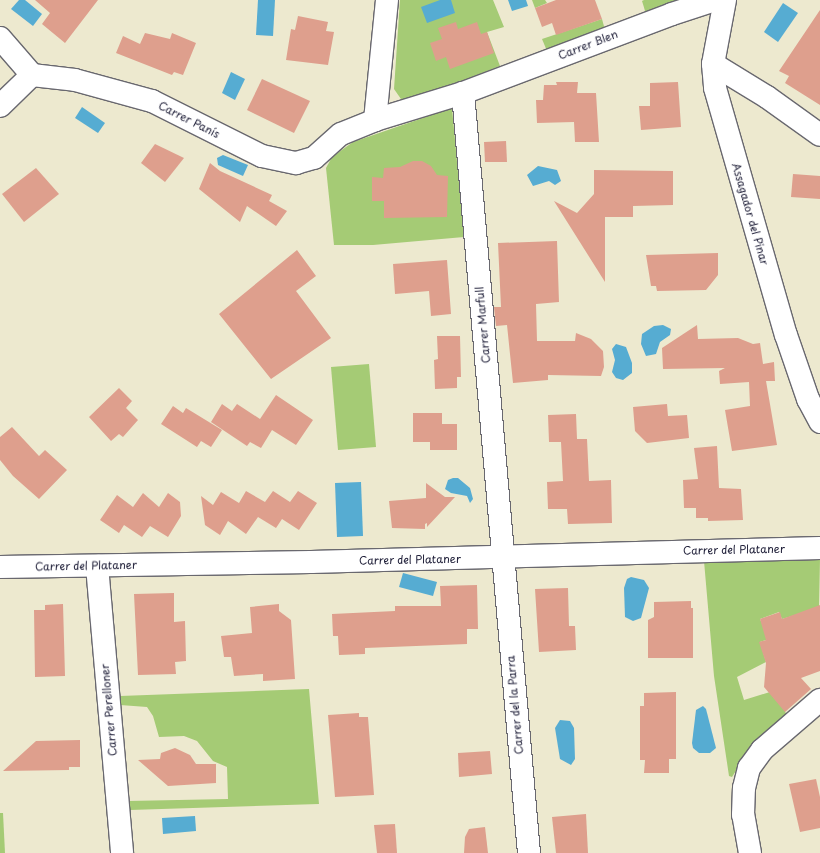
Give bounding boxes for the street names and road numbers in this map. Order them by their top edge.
street label: Carrer Blen [556,28,620,62]
street label: Carrer Panís [156,99,222,141]
street label: Assagador del Pinar [729,161,771,267]
street label: Carrer Marfull [473,286,493,364]
street label: Carrer del Plataner [682,542,786,558]
street label: Carrer del Plataner [358,552,462,568]
street label: Carrer del Plataner [34,558,138,574]
street label: Carrer del la Parra [504,654,526,756]
street label: Carrer Perelloner [98,663,120,757]

